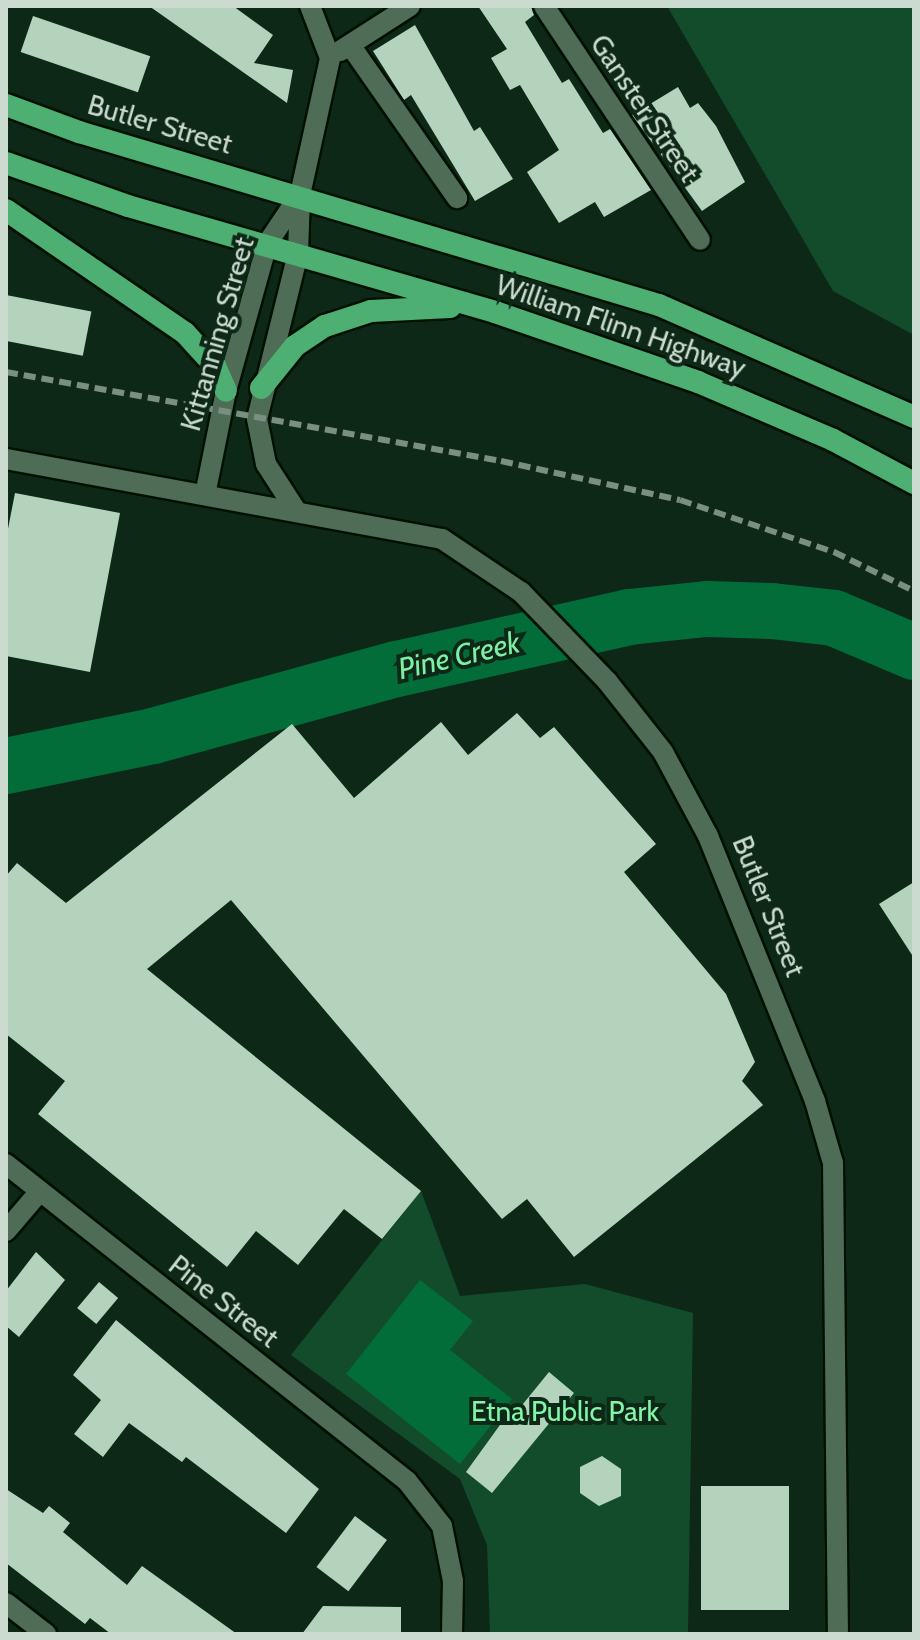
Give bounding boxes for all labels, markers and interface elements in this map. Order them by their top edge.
street label: Ganster Street [583,28,707,188]
street label: Butler Street [84,87,236,161]
street label: Kittanning Street [173,233,261,435]
street label: William Flinn Highway [492,267,750,385]
water label: Pine Creek [395,625,523,687]
street label: Butler Street [726,831,812,981]
street label: Pine Street [162,1248,286,1354]
park label: Etna Public Park [471,1394,659,1428]

